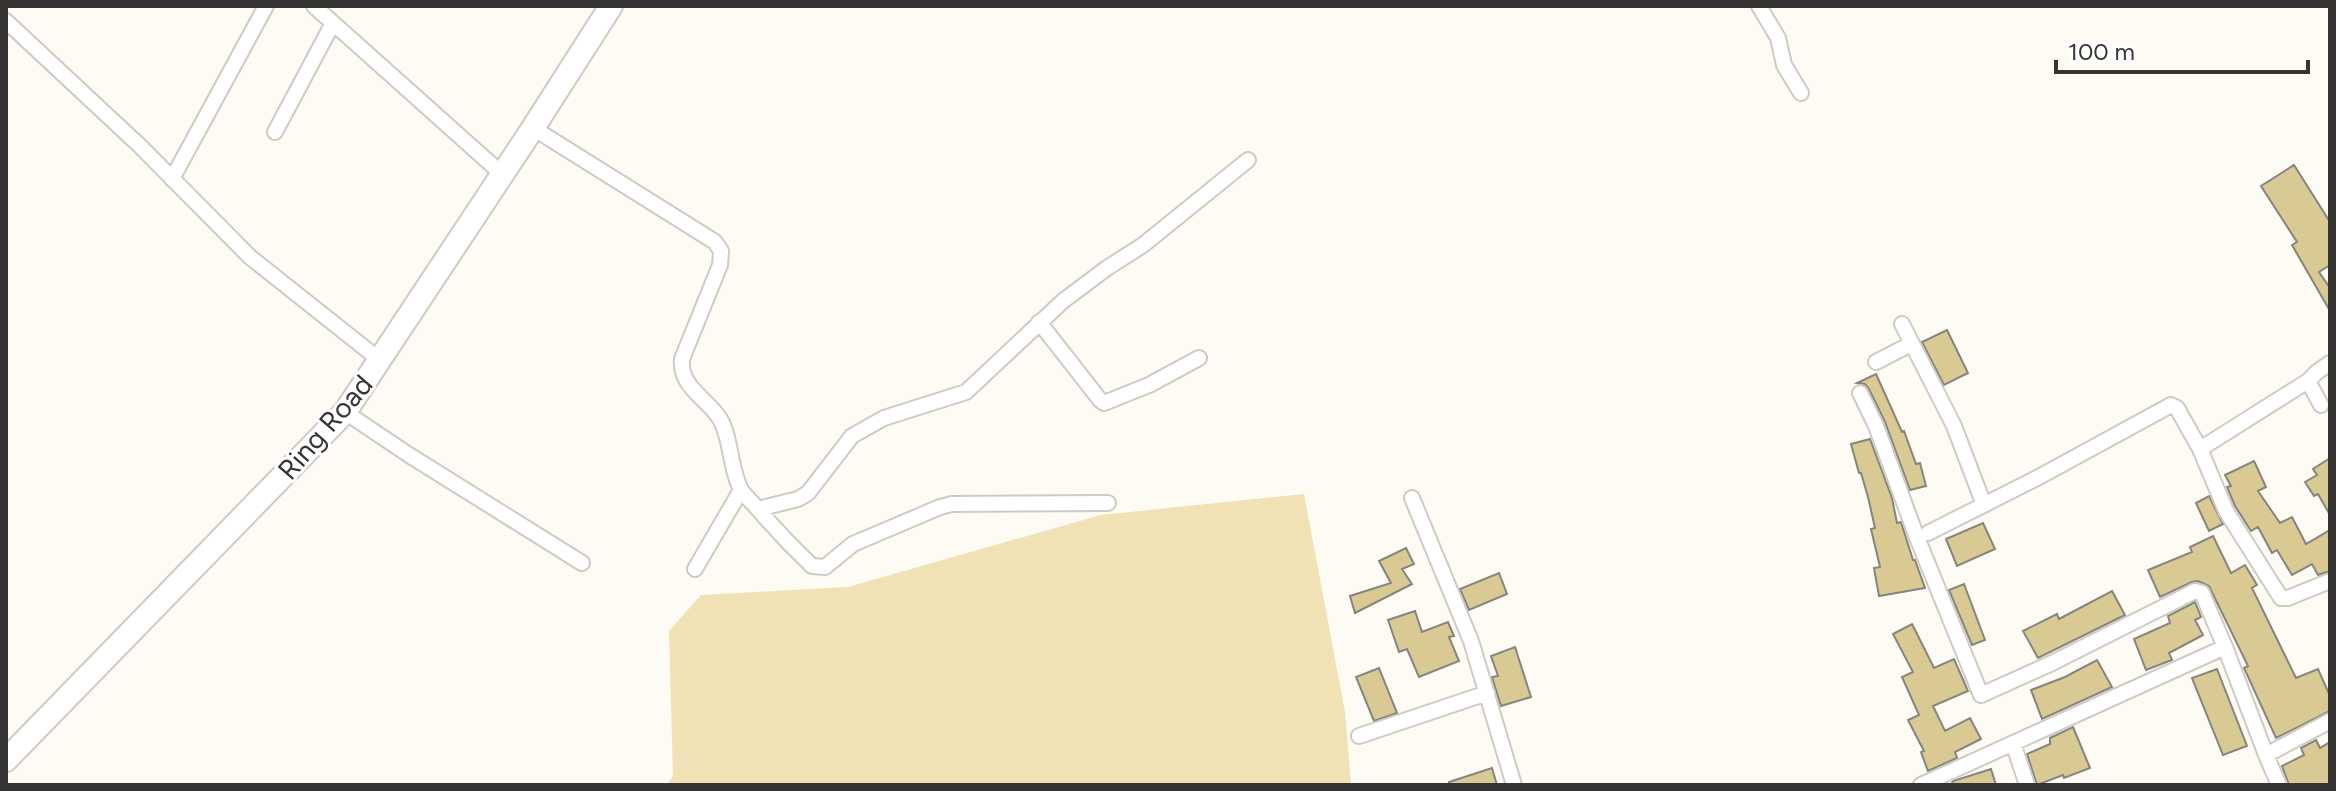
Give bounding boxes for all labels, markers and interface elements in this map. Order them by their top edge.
scale bar [2056,24,2308,74]
text: 100 m [2068,37,2135,66]
street label: Ring Road [270,368,380,486]

